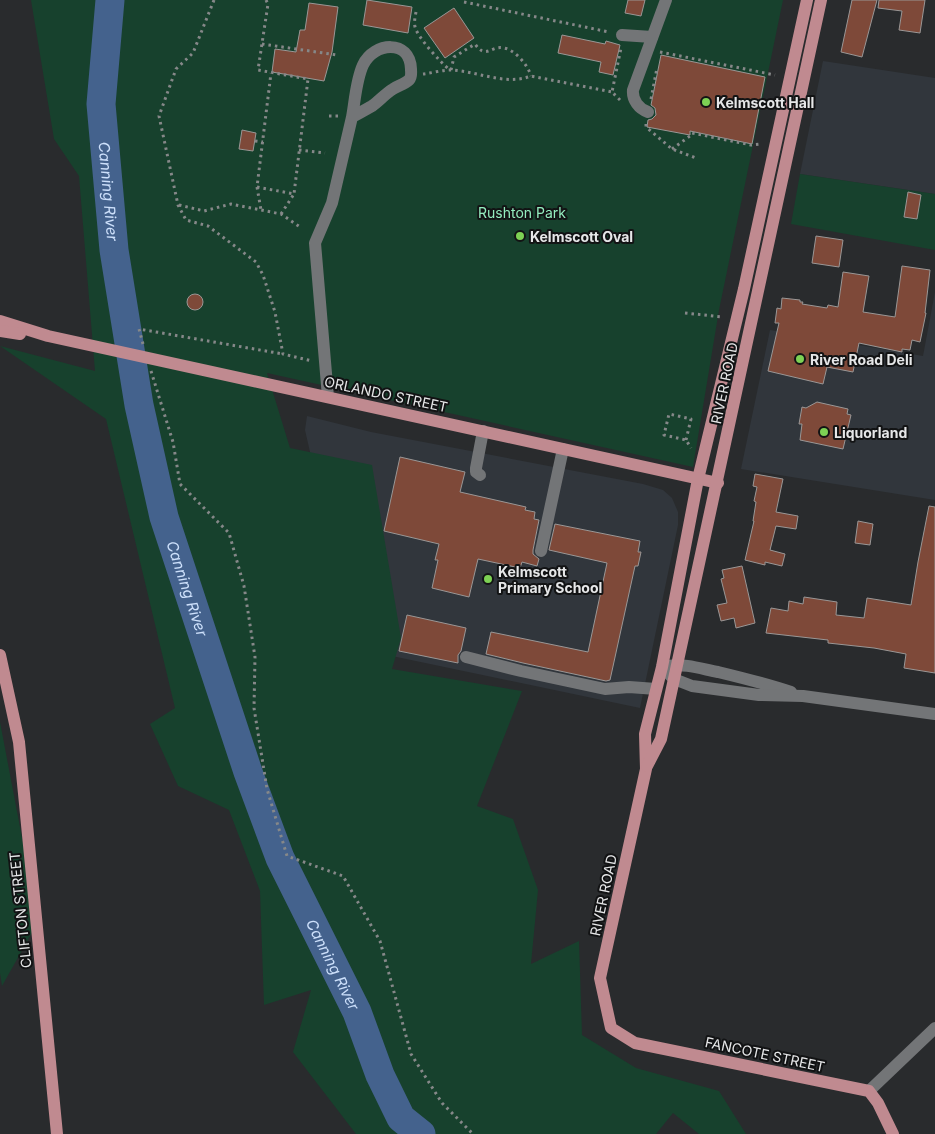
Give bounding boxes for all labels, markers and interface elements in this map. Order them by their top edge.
place label: Kelmscott Hall [716,94,814,111]
marker: Kelmscott Hall [700,96,712,108]
water label: Canning River [95,141,123,242]
park label: Rushton Park [478,204,566,221]
place label: Kelmscott Oval [530,228,633,245]
marker: Kelmscott Oval [514,230,526,242]
street label: RIVER ROAD [707,341,741,425]
place label: River Road Deli [810,351,913,368]
marker: River Road Deli [794,353,806,365]
street label: ORLANDO STREET [323,373,449,415]
place label: Liquorland [834,424,907,441]
marker: Liquorland [818,426,830,438]
water label: Canning River [163,538,212,639]
place label: Kelmscott Primary School [498,563,602,596]
marker: Kelmscott Primary School [482,573,494,585]
street label: CLIFTON STREET [5,851,35,969]
street label: RIVER ROAD [586,853,620,937]
water label: Canning River [302,916,364,1014]
street label: FANCOTE STREET [704,1033,826,1075]

